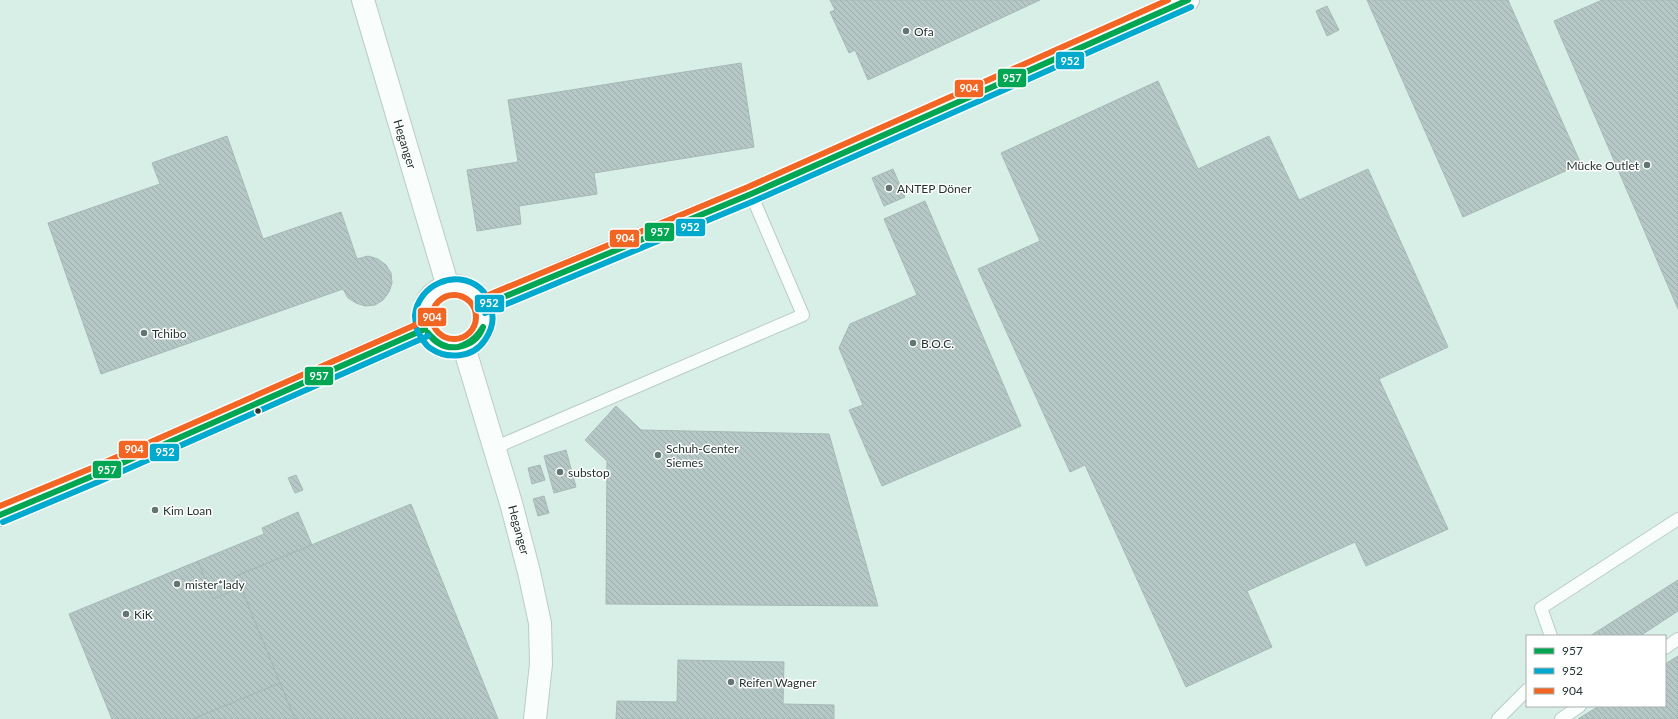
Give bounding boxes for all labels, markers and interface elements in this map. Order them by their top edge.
place label: Ofa [914,24,934,39]
marker: Ofa [901,26,911,36]
line badge: 952 [1055,51,1085,70]
text: 952 [1060,54,1080,67]
line badge: 957 [997,68,1027,88]
text: 957 [1002,71,1022,84]
line badge: 904 [954,79,984,98]
text: 904 [959,81,979,94]
street label: Heganger [390,117,420,171]
place label: Mücke Outlet [1566,158,1640,173]
marker: Mücke Outlet [1642,160,1652,170]
place label: ANTEP Döner [897,181,972,196]
marker: ANTEP Döner [884,183,894,193]
line badge: 952 [675,218,706,237]
text: 952 [680,220,700,233]
line badge: 957 [644,222,675,242]
text: 957 [650,225,670,238]
line badge: 904 [609,229,640,248]
text: 904 [615,231,635,244]
line badge: 952 [474,294,505,313]
text: 952 [479,296,499,309]
line badge: 904 [417,307,447,327]
text: 904 [422,310,442,323]
place label: Tchibo [152,326,187,341]
marker: Tchibo [139,328,149,338]
place label: B.O.C. [921,336,954,351]
marker: B.O.C. [908,338,918,348]
line badge: 957 [304,366,334,386]
text: 957 [309,369,329,382]
unlabelled marker [253,406,263,416]
line badge: 904 [118,440,149,459]
place label: Schuh-Center Siemes [666,441,739,470]
text: 904 [124,442,144,455]
line badge: 952 [149,443,180,462]
text: 952 [155,445,175,458]
marker: Schuh-Center Siemes [653,450,663,460]
line badge: 957 [92,460,122,479]
text: 957 [97,463,117,476]
place label: substop [568,465,610,480]
marker: substop [555,467,565,477]
place label: Kim Loan [163,503,212,518]
street label: Heganger [505,503,533,557]
marker: Kim Loan [150,505,160,515]
place label: mister*lady [185,577,246,592]
marker: mister*lady [172,579,182,589]
place label: KiK [134,607,153,622]
marker: KiK [121,609,131,619]
legend [1526,635,1666,707]
text: 957 [1562,643,1583,658]
text: 952 [1562,663,1583,678]
place label: Reifen Wagner [739,675,817,690]
marker: Reifen Wagner [726,677,736,687]
text: 904 [1562,683,1583,698]

